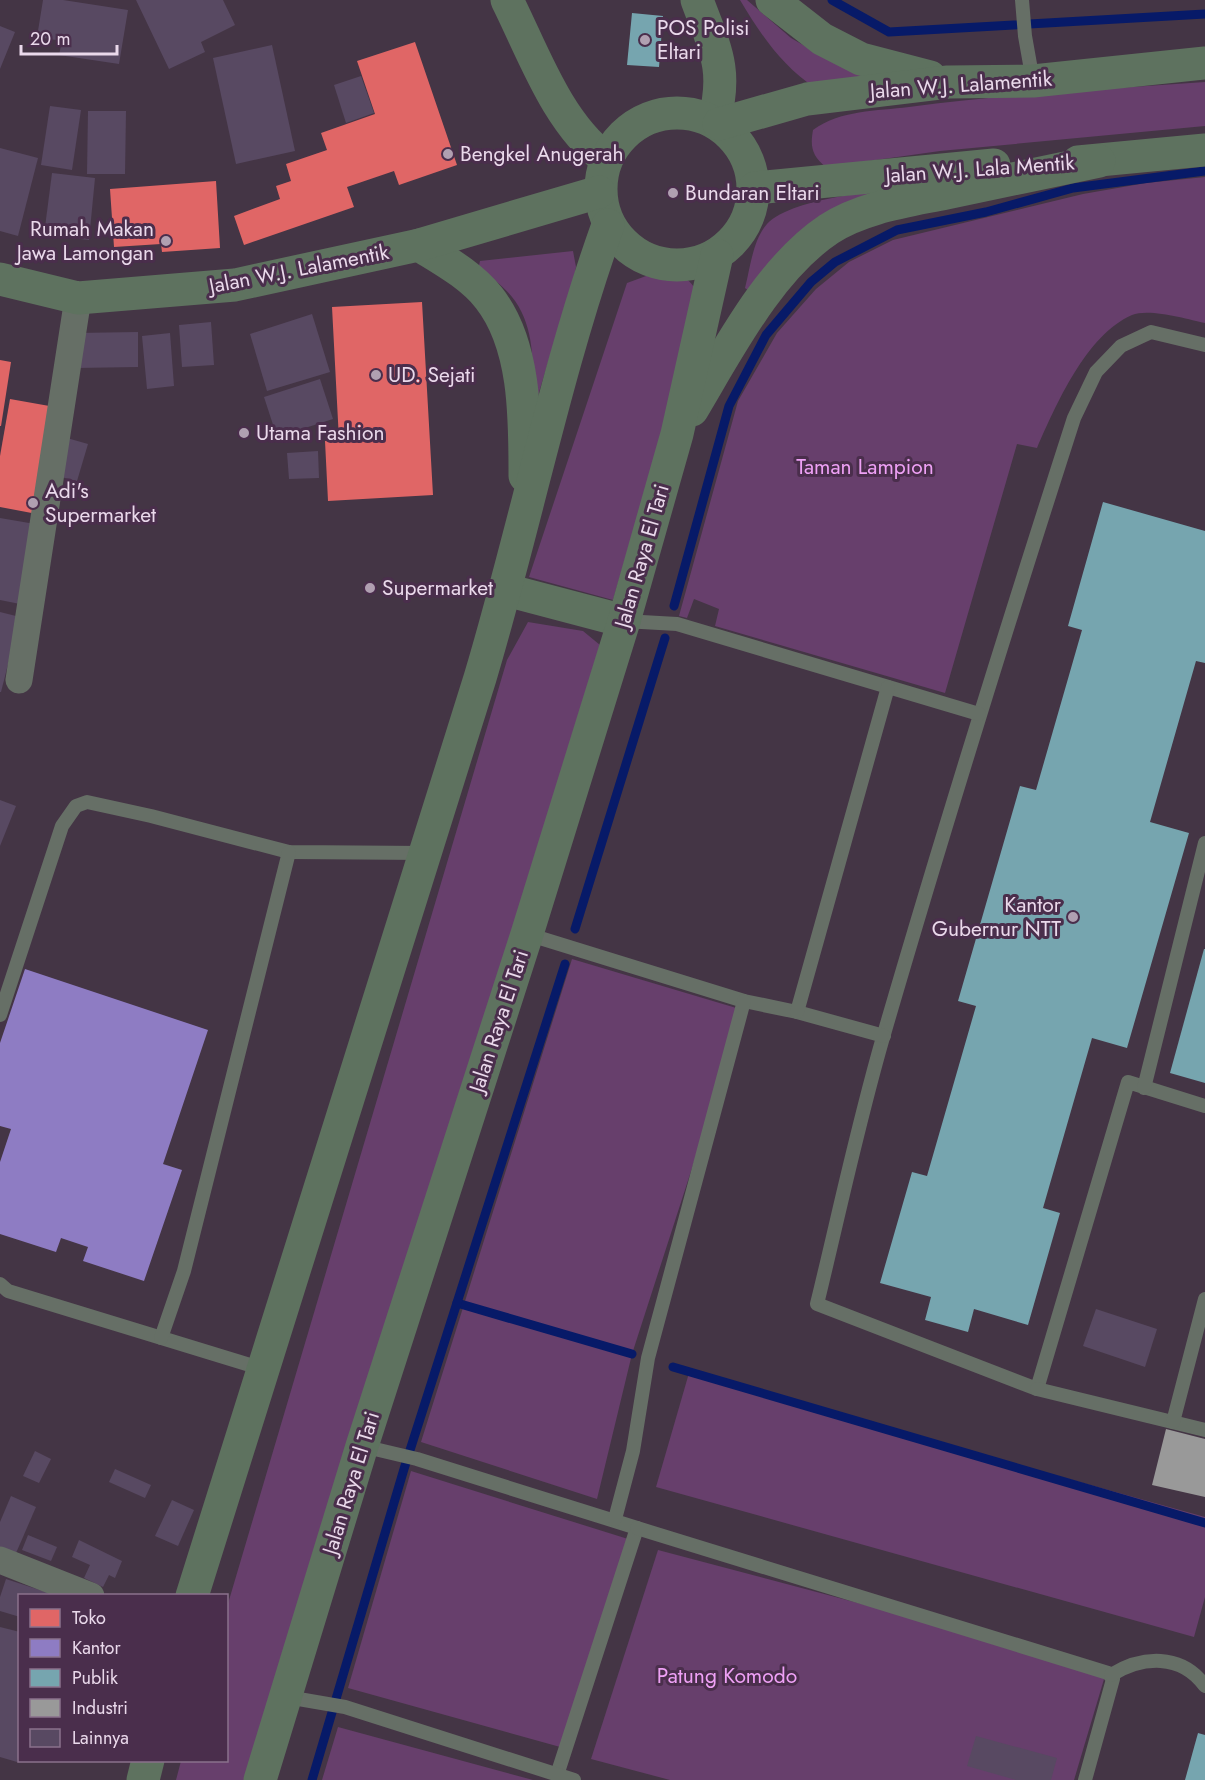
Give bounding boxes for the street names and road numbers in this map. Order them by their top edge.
street label: Jalan W.J. Lalamentik [866,64,1054,107]
street label: Jalan W.J. Lala Mentik [881,147,1076,191]
street label: Jalan W.J. Lalamentik [204,237,392,302]
street label: Jalan Raya El Tari [606,481,677,634]
street label: Jalan Raya El Tari [461,946,536,1099]
street label: Jalan Raya El Tari [314,1408,387,1561]

